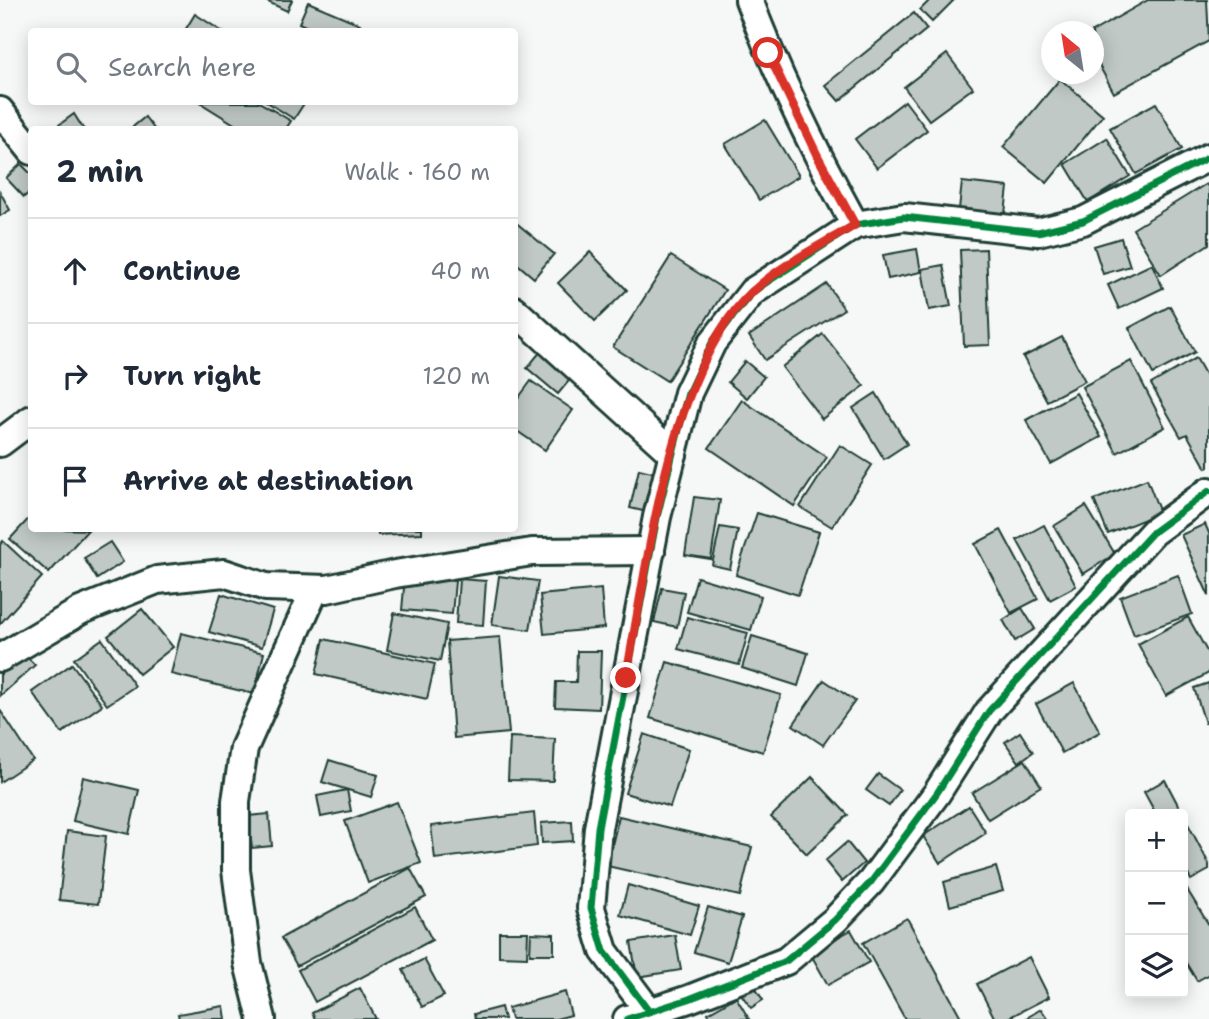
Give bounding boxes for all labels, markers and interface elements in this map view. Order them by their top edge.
north arrow [1041,21,1104,84]
search box [28,28,518,105]
route start [752,37,783,68]
icon: search [52,48,90,86]
text: Search here [108,49,257,84]
text: 2 min [56,151,143,192]
text: Walk · 160 m [344,157,490,187]
icon: ahead [56,252,94,290]
text: Continue [123,253,241,288]
text: 40 m [430,256,490,286]
icon: right [56,357,94,395]
text: Turn right [123,358,261,393]
text: 120 m [422,361,490,391]
icon: arrive [56,462,94,500]
text: Arrive at destination [123,463,413,498]
route end [610,662,641,693]
map controls [1125,809,1188,998]
button: + [1125,809,1188,872]
button: − [1125,872,1188,935]
button: layers [1125,935,1188,998]

